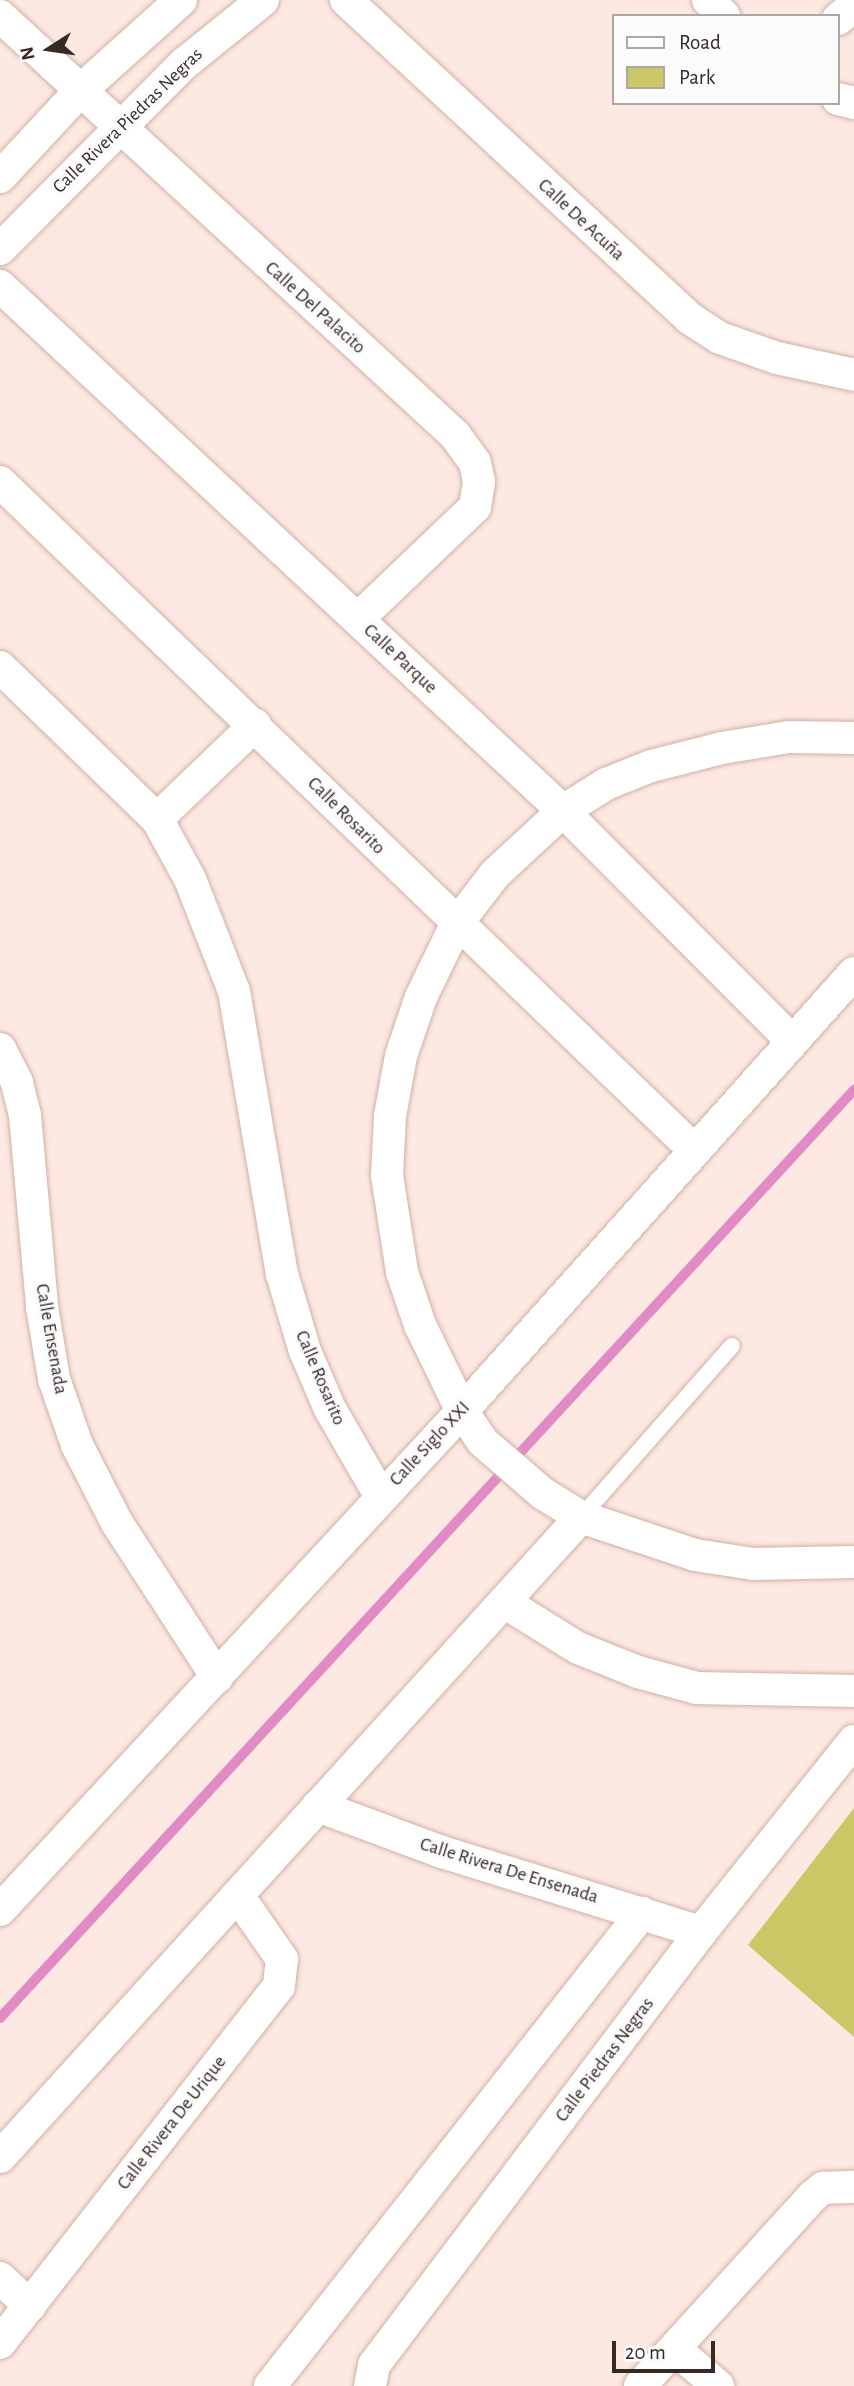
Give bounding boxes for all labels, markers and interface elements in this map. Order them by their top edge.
north arrow [14,14,84,84]
legend [612,14,840,105]
text: Road [679,32,721,53]
street label: Calle Rivera Piedras Negras [48,43,208,199]
text: N [17,45,39,62]
text: Park [679,67,715,88]
street label: Calle De Acuña [533,174,629,266]
street label: Calle Del Palacito [260,257,370,359]
street label: Calle Parque [359,619,441,699]
street label: Calle Rosarito [302,772,390,860]
street label: Calle Ensenada [30,1282,72,1396]
street label: Calle Rosarito [290,1327,350,1429]
street label: Calle Siglo XXI [385,1397,475,1491]
street label: Calle Rivera De Ensenada [417,1833,601,1909]
street label: Calle Piedras Negras [551,1993,659,2127]
street label: Calle Rivera De Urique [113,2051,231,2195]
scale bar [616,2326,719,2370]
text: 20 m [625,2342,666,2363]

